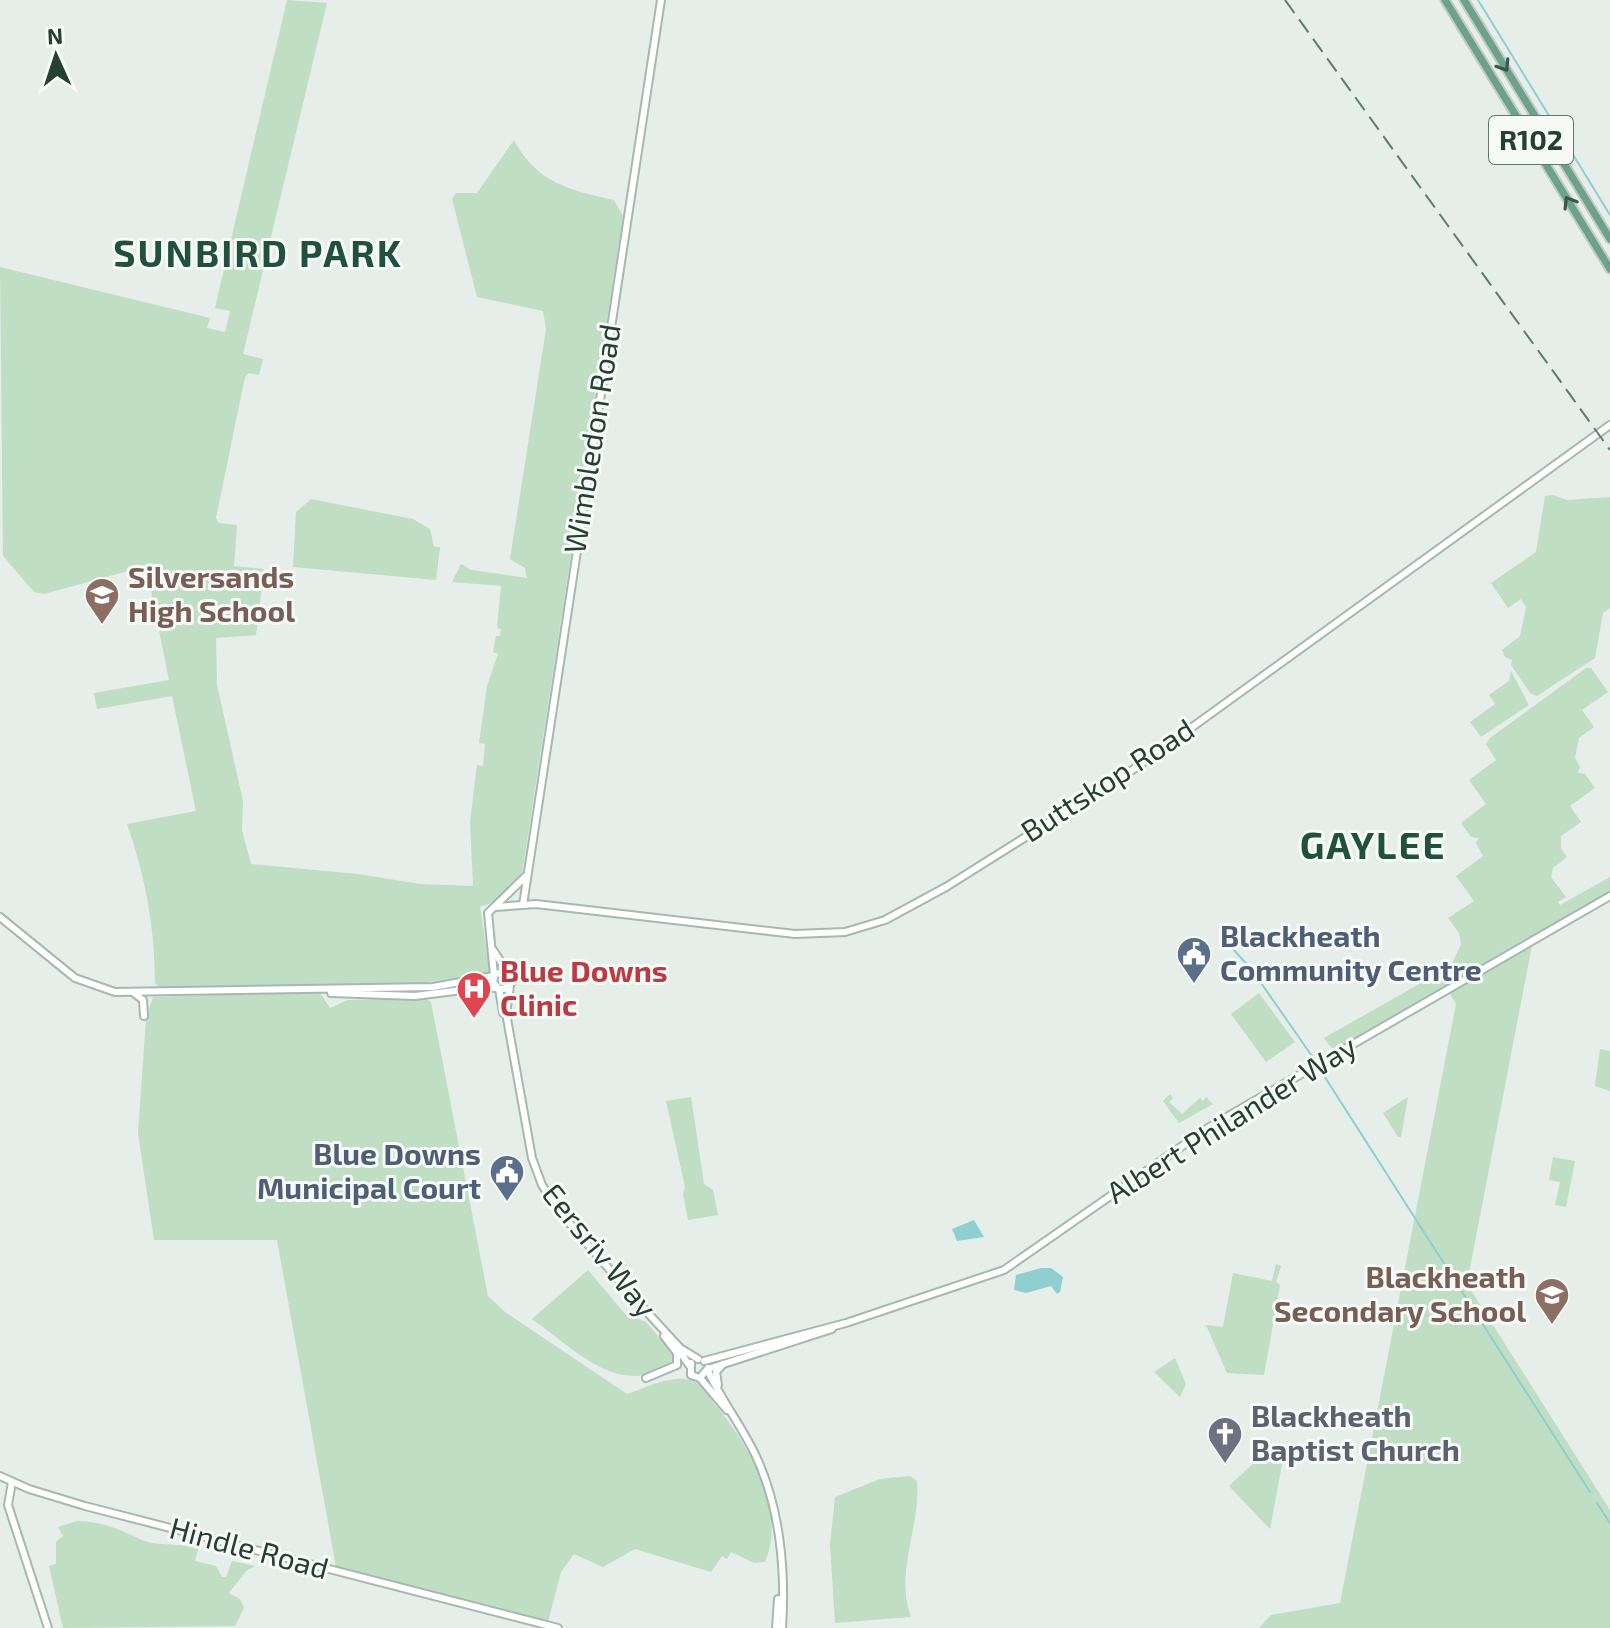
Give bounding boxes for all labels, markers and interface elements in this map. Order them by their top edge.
north arrow [16,16,96,96]
text: N [46,22,64,48]
one-way arrow [1495,57,1510,72]
road number: R102 [1489,116,1573,164]
one-way arrow [1563,196,1579,211]
district label: SUNBIRD PARK [113,229,403,275]
street label: Wimbledon Road [555,321,627,556]
place label: Silversands High School [128,558,295,628]
school or university icon: Silversands High School [83,576,121,626]
street label: Buttskop Road [1014,710,1200,849]
district label: GAYLEE [1300,821,1446,867]
place label: Blackheath Community Centre [1220,917,1482,988]
public building icon: Blackheath Community Centre [1175,935,1213,985]
place label: Blue Downs Clinic [500,952,668,1022]
hospital icon: Blue Downs Clinic [455,970,493,1020]
street label: Albert Philander Way [1099,1027,1363,1210]
place label: Blue Downs Municipal Court [257,1135,481,1205]
public building icon: Blue Downs Municipal Court [488,1153,526,1203]
street label: Eersriv Way [536,1176,665,1324]
place label: Blackheath Secondary School [1274,1258,1526,1329]
school or university icon: Blackheath Secondary School [1533,1276,1571,1326]
place label: Blackheath Baptist Church [1251,1397,1460,1467]
church icon: Blackheath Baptist Church [1206,1415,1244,1465]
street label: Hindle Road [166,1509,333,1586]

